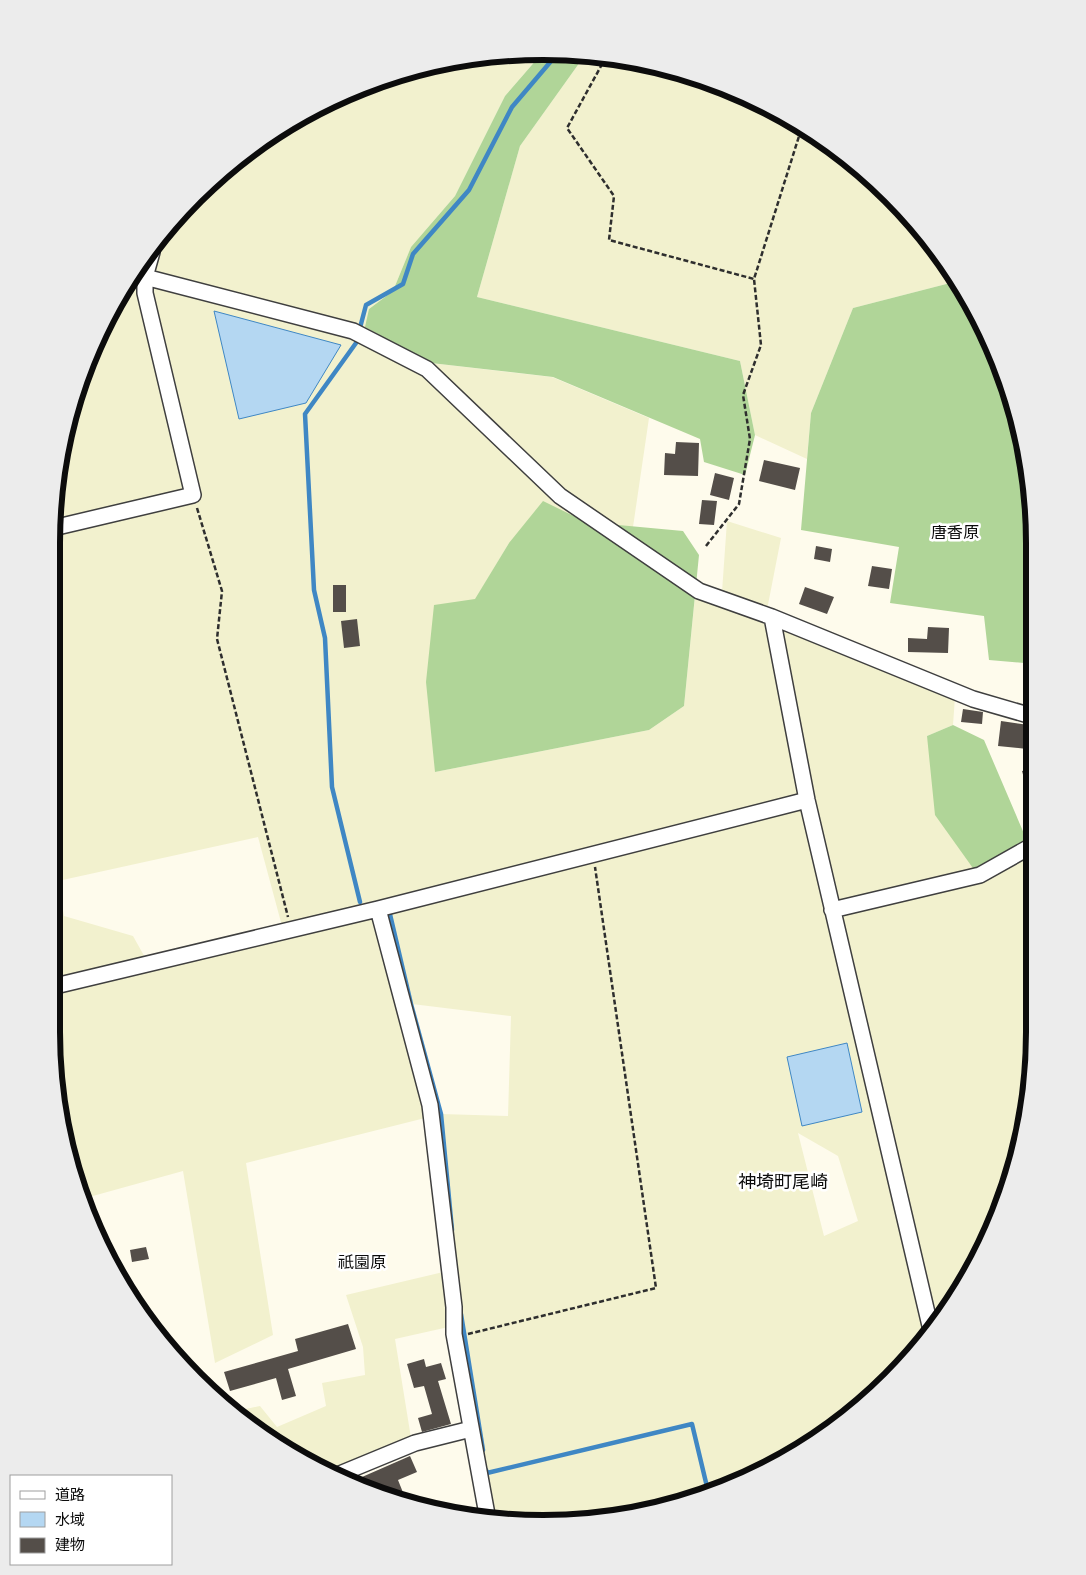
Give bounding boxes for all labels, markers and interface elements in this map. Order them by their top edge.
district label: 唐香原 [931,521,979,543]
district label: 神埼町尾崎 [738,1169,828,1193]
district label: 祇園原 [338,1251,386,1273]
legend [10,1475,172,1565]
text: 道路 [55,1484,85,1504]
text: 水域 [55,1509,85,1529]
text: 建物 [55,1534,85,1554]

